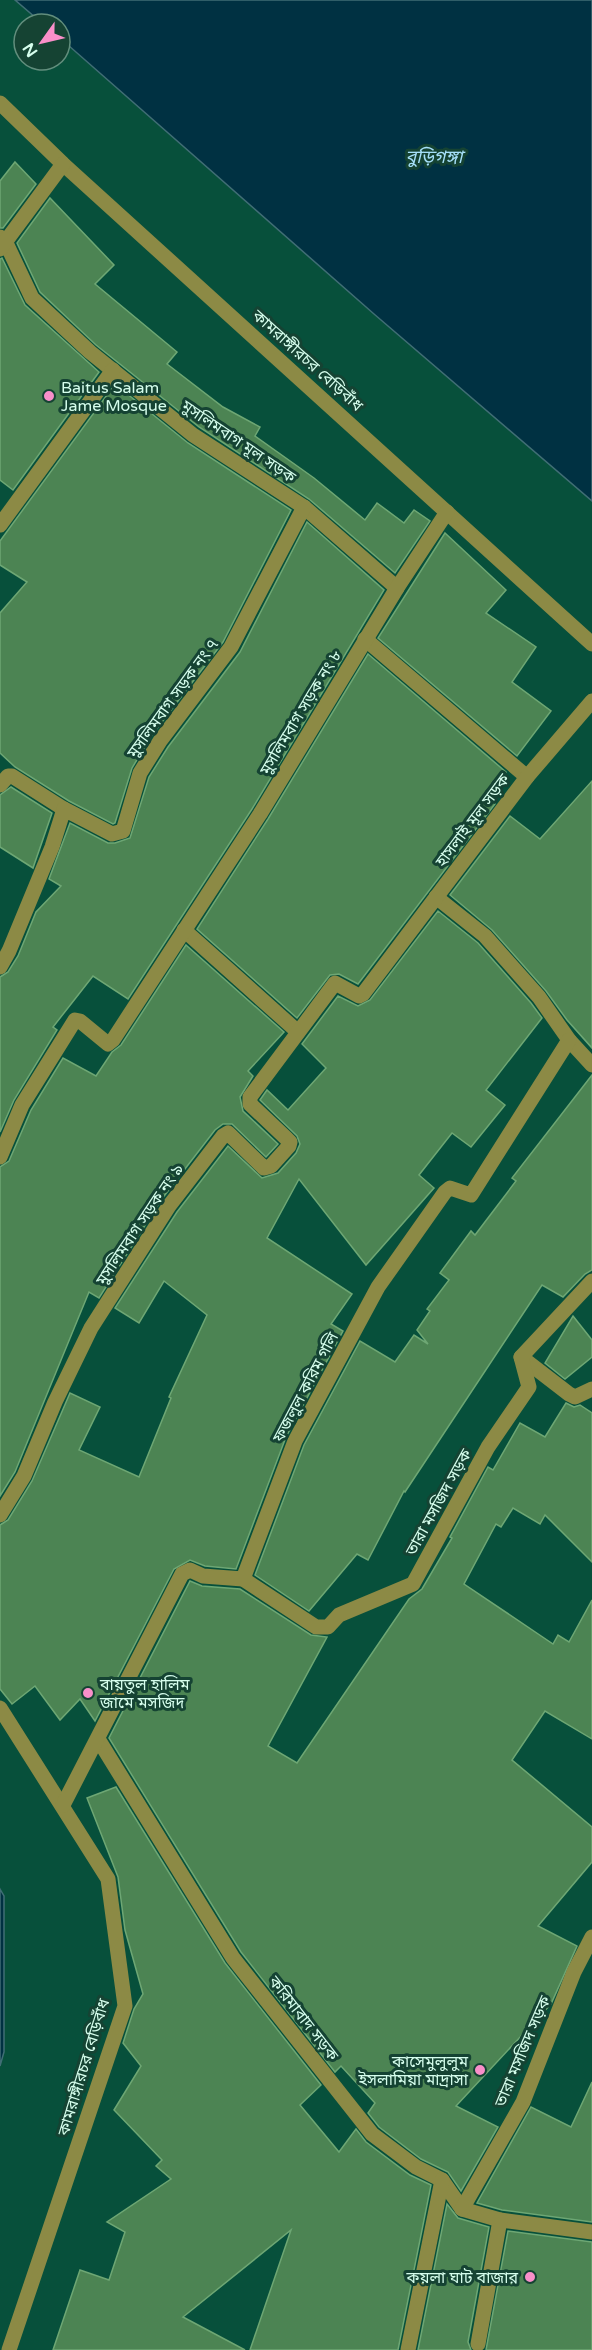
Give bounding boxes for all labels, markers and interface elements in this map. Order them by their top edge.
north arrow [12,12,72,72]
text: N [19,39,42,61]
water label: বুড়িগঙ্গা [405,146,466,168]
street label: কামরাঙ্গীরচর বেড়িবাঁধ [247,305,367,416]
place label: Baitus Salam Jame Mosque [61,378,167,416]
marker: Baitus Salam Jame Mosque [42,389,56,403]
street label: মুসলিমবাগ মূল সড়ক [177,396,300,488]
street label: মুসলিমবাগ সড়ক নং ৭ [122,635,223,763]
street label: মুসলিমবাগ সড়ক নং ৮ [255,646,346,780]
street label: হাসলাই মূল সড়ক [431,769,515,872]
street label: মুসলিমবাগ সড়ক নং ৯ [91,1160,188,1290]
street label: ফজলুল করিম গলি [268,1329,343,1447]
street label: তারা মসজিদ সড়ক [401,1445,477,1560]
place label: বায়তুল হালিম জামে মসজিদ [99,1675,190,1713]
marker: বায়তুল হালিম জামে মসজিদ [81,1686,95,1700]
street label: করিমাবাদ সড়ক [263,1972,343,2066]
street label: তারা মসজিদ সড়ক [490,1992,556,2111]
street label: কামরাঙ্গীরচর বেড়িবাঁধ [53,1996,114,2139]
place label: কাসেমুলুলুম ইসলামিয়া মাদ্রাসা [358,2052,469,2090]
marker: কাসেমুলুলুম ইসলামিয়া মাদ্রাসা [473,2063,487,2077]
place label: কয়লা ঘাট বাজার [405,2268,518,2288]
marker: কয়লা ঘাট বাজার [523,2270,537,2284]

